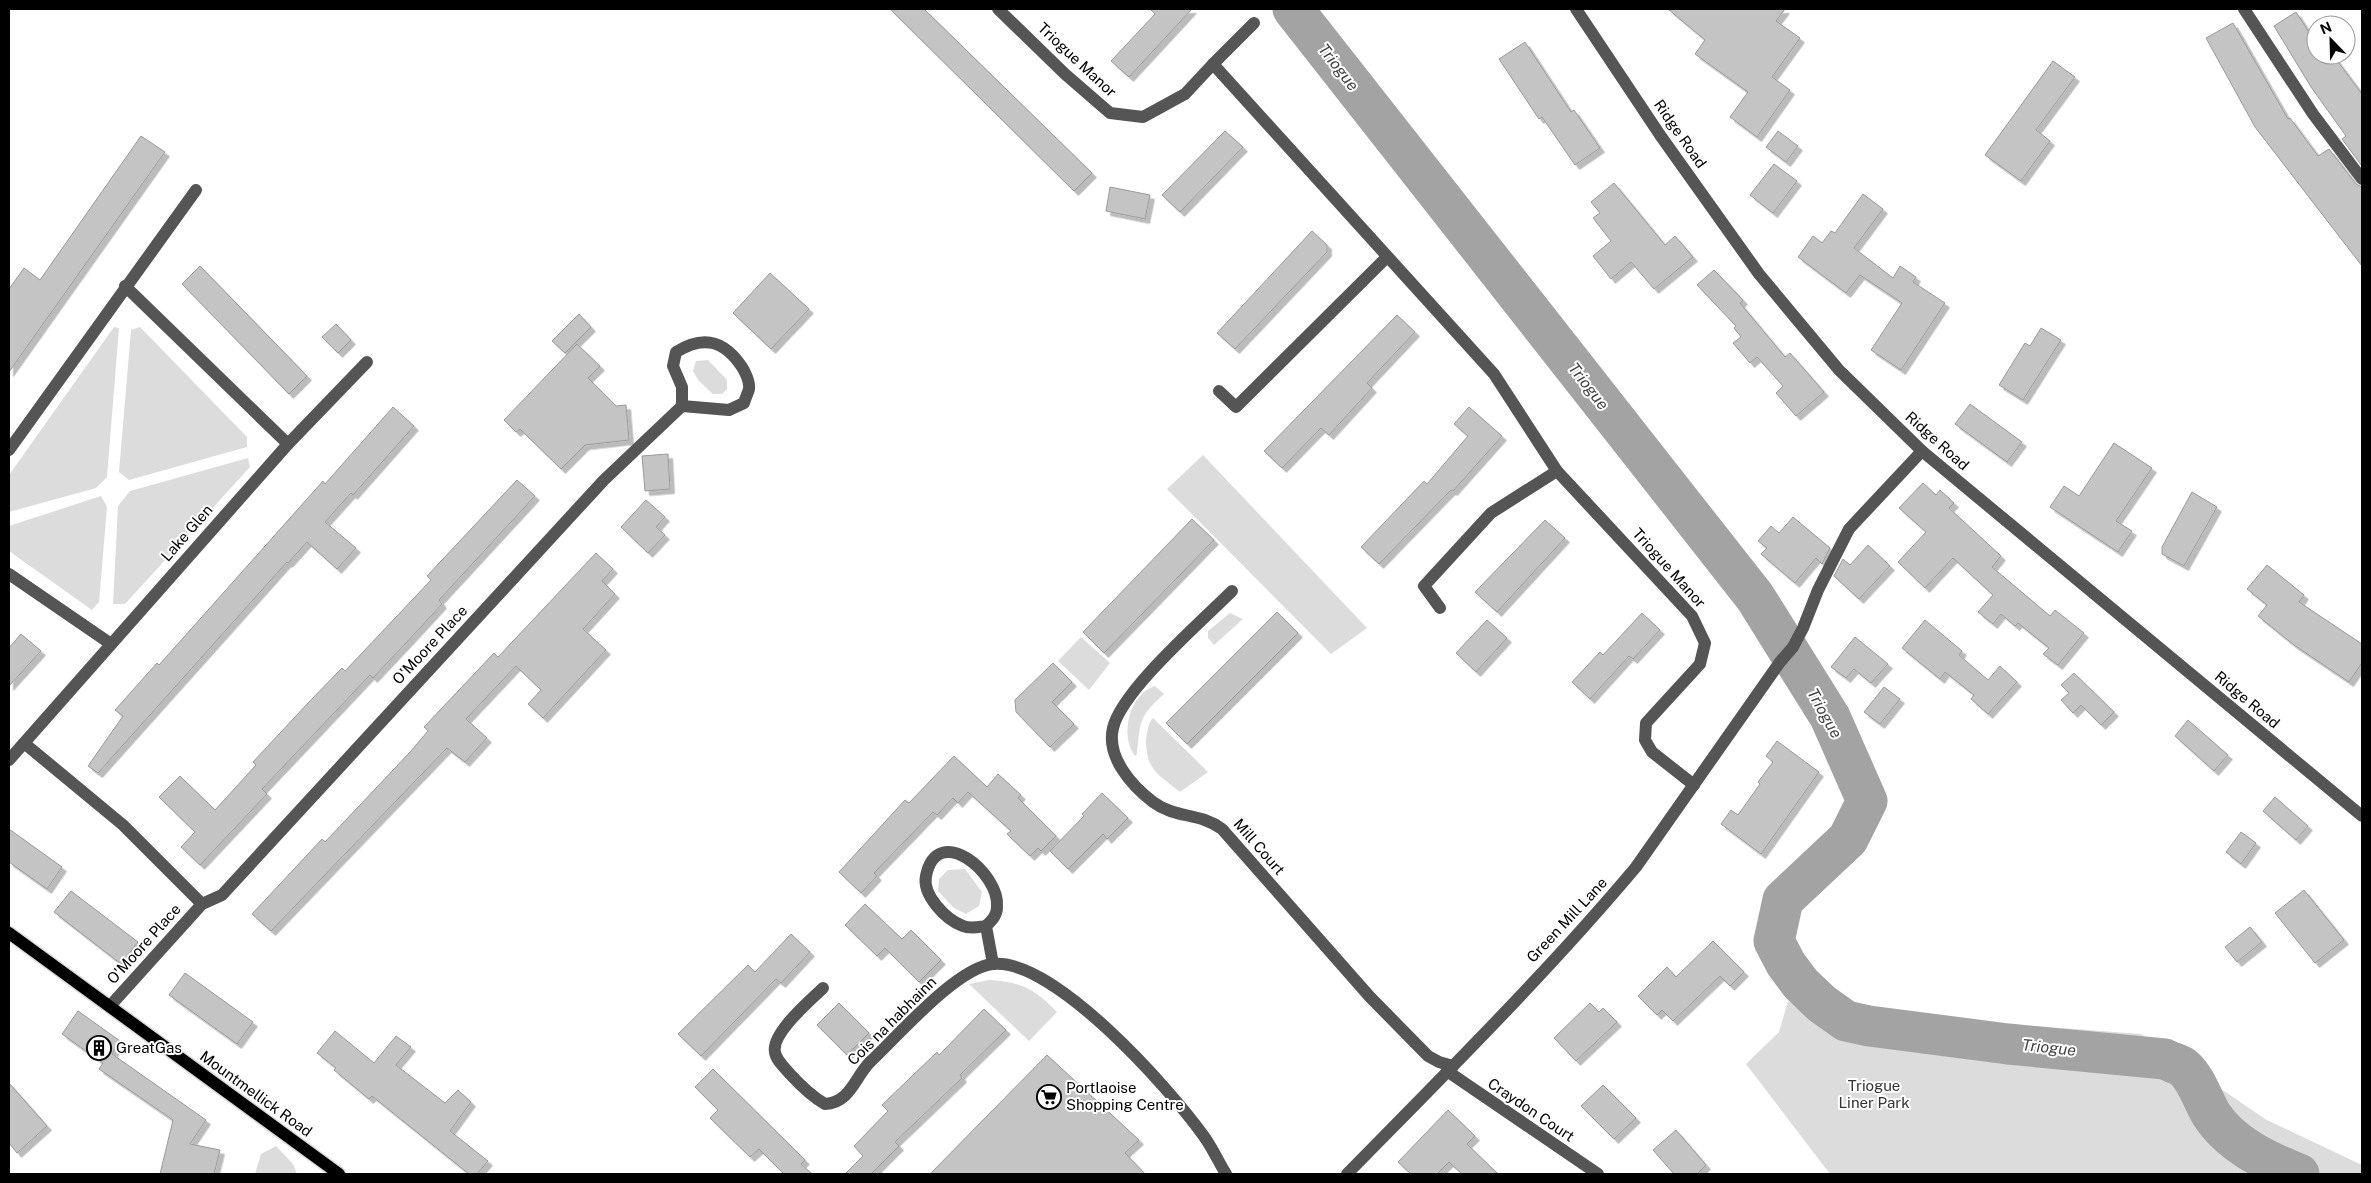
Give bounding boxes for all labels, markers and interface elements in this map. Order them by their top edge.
north arrow [2306,15,2356,65]
street label: Triogue Manor [1035,19,1120,100]
text: N [2318,19,2334,38]
water label: Triogue [1314,40,1363,95]
street label: Ridge Road [1651,96,1710,171]
water label: Triogue [1564,359,1613,414]
street label: Ridge Road [1902,408,1973,473]
street label: Lake Glen [158,501,216,564]
street label: Triogue Manor [1629,525,1710,611]
street label: O'Moore Place [389,602,470,688]
street label: Ridge Road [2211,668,2283,732]
water label: Triogue [1803,685,1846,742]
street label: Mill Court [1230,815,1288,878]
street label: Green Mill Lane [1523,874,1610,965]
street label: O'Moore Place [103,900,184,987]
street label: Cois na habhainn [844,973,939,1068]
building icon: GreatGas [86,1035,112,1061]
water label: Triogue [2021,1035,2077,1060]
place label: GreatGas [116,1039,182,1056]
street label: Mountmellick Road [197,1047,316,1140]
street label: Craydon Court [1485,1074,1578,1145]
park label: Triogue Liner Park [1838,1077,1910,1111]
place label: Portlaoise Shopping Centre [1066,1079,1184,1113]
supermarket icon: Portlaoise Shopping Centre [1036,1084,1062,1110]

